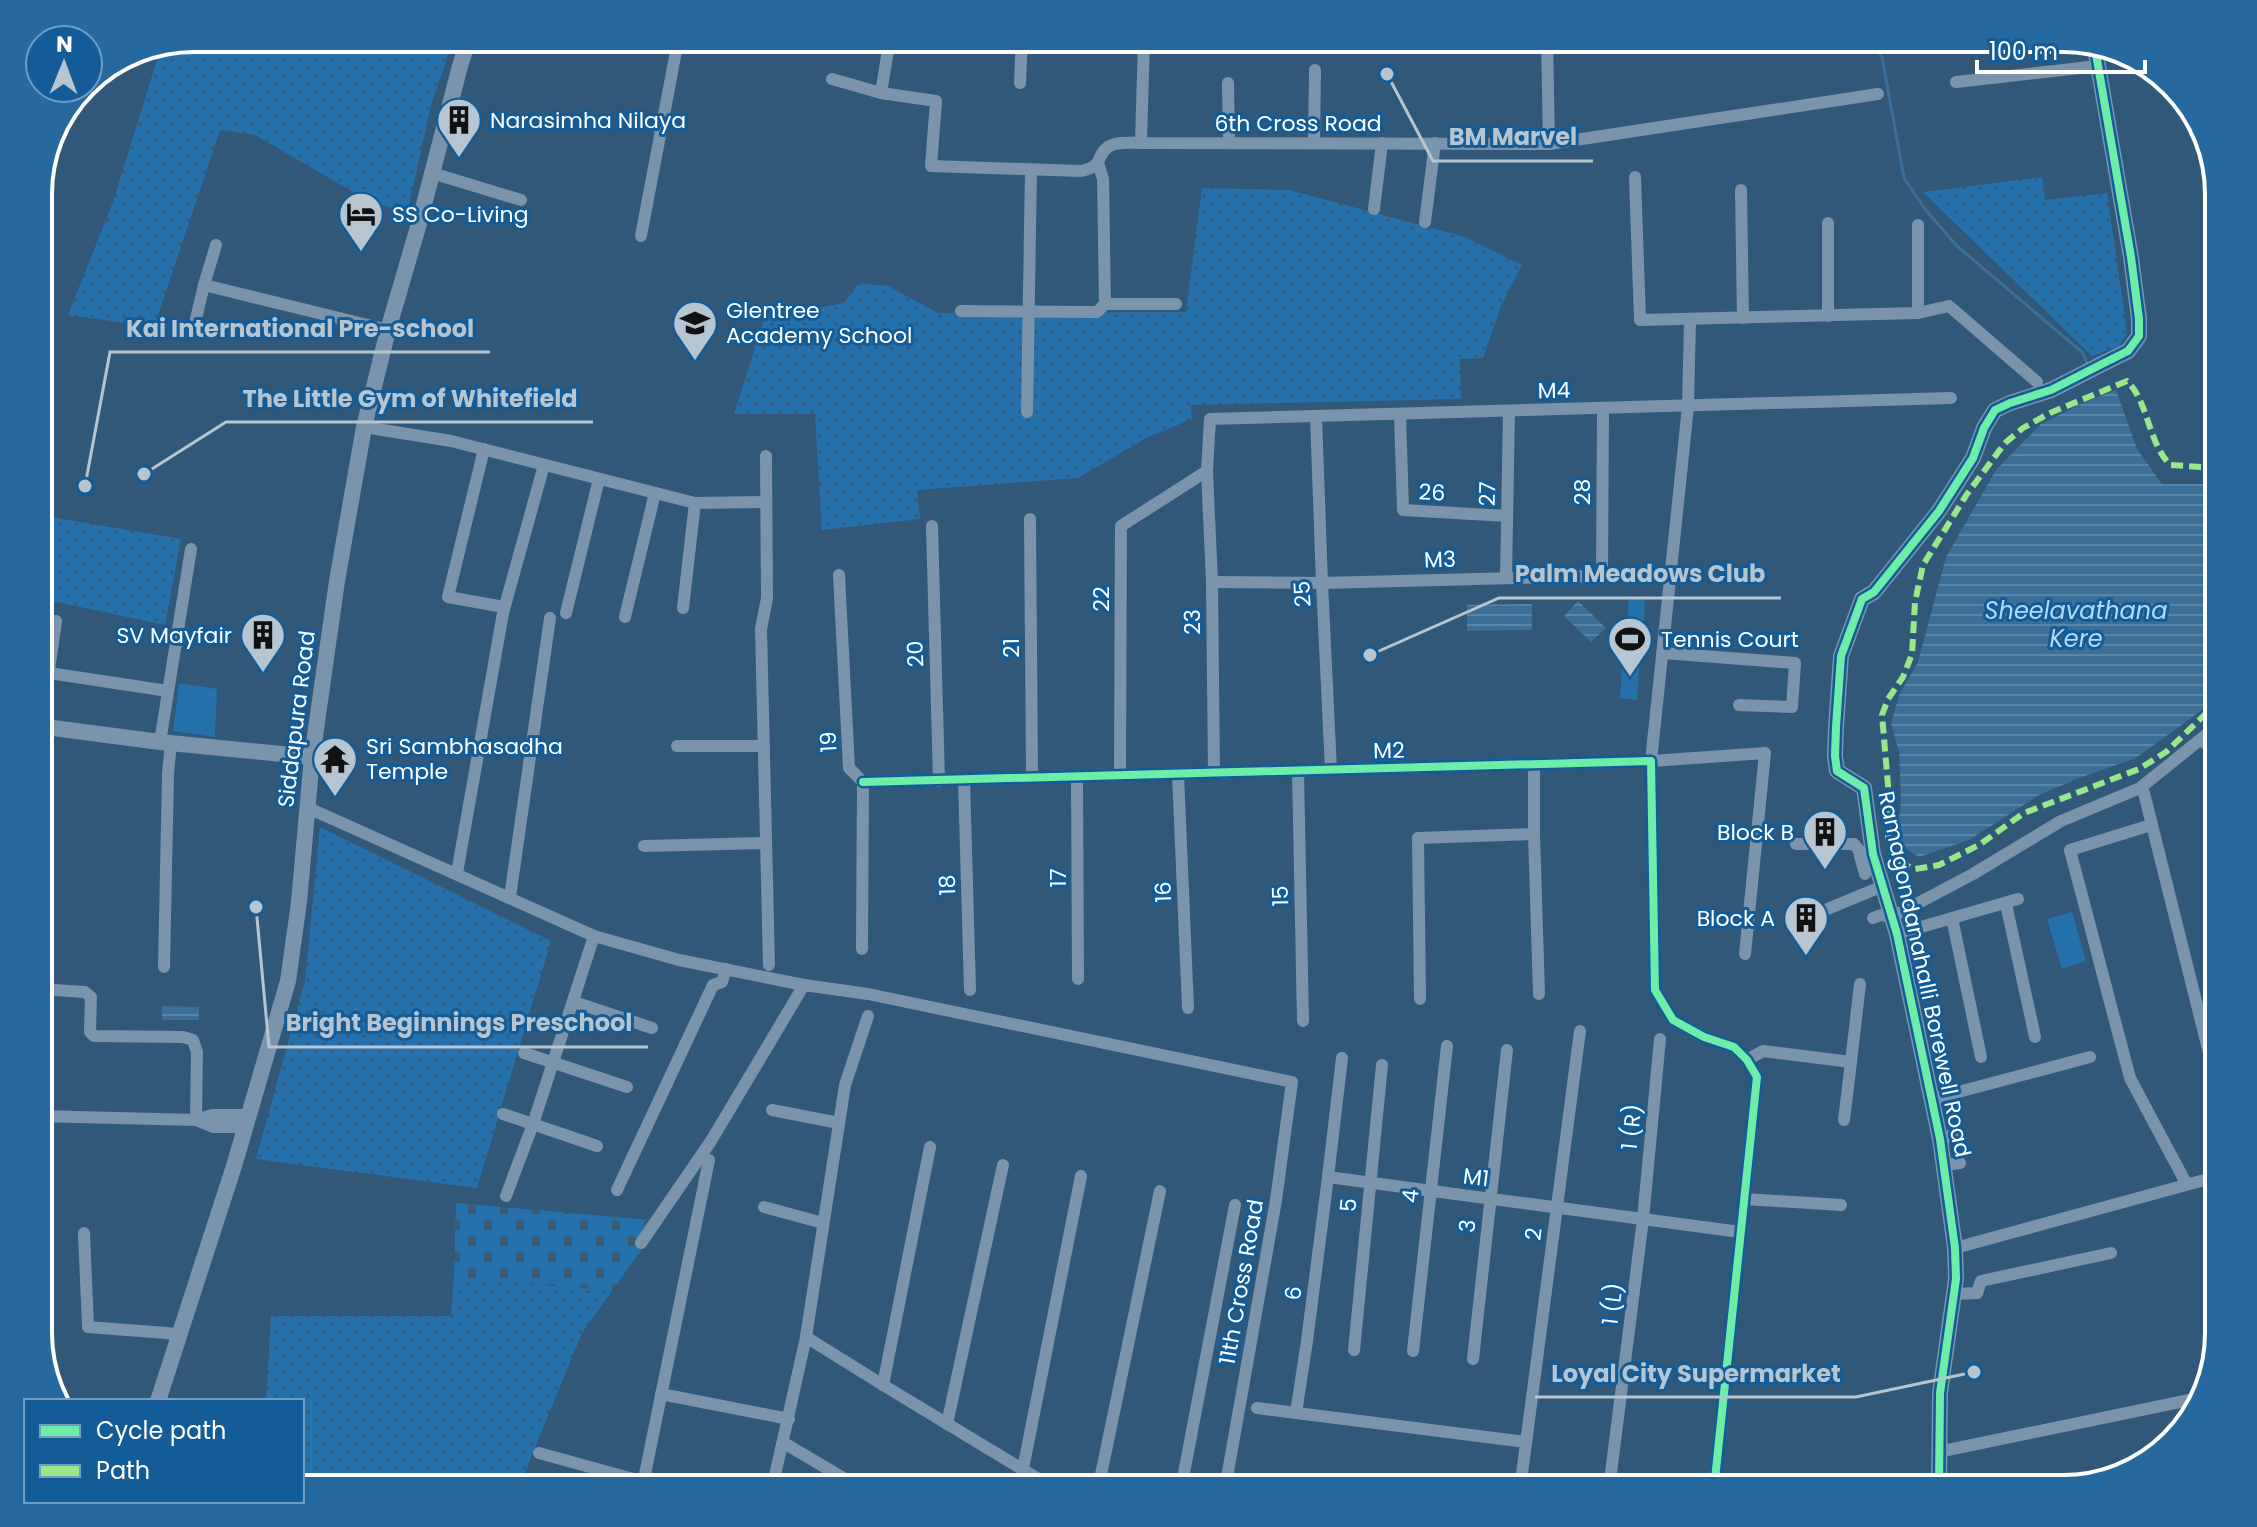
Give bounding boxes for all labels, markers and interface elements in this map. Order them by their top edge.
north arrow [24,24,104,104]
scale bar [1977,24,2145,74]
text: N [56,29,73,60]
text: 100 m [1989,35,2058,68]
building icon: Narasimha Nilaya [435,96,483,159]
place label: Narasimha Nilaya [490,105,686,136]
street label: 6th Cross Road [1214,108,1382,139]
callout: BM Marvel [1433,113,1593,161]
text: BM Marvel [1449,120,1577,153]
hotel icon: SS Co-Living [337,190,385,253]
place label: SS Co-Living [392,199,529,230]
place label: Glentree Academy School [726,295,912,351]
school or university icon: Glentree Academy School [671,299,719,362]
callout: Kai International Pre-school [110,304,490,352]
text: Kai International Pre-school [126,312,474,345]
callout: The Little Gym of Whitefield [226,374,593,422]
street label: M4 [1537,375,1571,406]
text: The Little Gym of Whitefield [242,382,578,415]
street label: 26 [1418,476,1446,509]
street label: 28 [1567,479,1598,505]
street label: 27 [1472,481,1503,507]
street label: M3 [1424,543,1457,576]
callout: Palm Meadows Club [1499,550,1781,598]
text: Palm Meadows Club [1515,557,1765,590]
street label: 25 [1286,580,1319,608]
street label: 22 [1086,586,1117,612]
water label: Sheelavathana Kere [1985,594,2167,655]
street label: 23 [1177,609,1208,635]
building icon: SV Mayfair [239,611,287,674]
sports icon: Tennis Court [1606,615,1654,678]
place label: SV Mayfair [116,620,232,651]
place label: Tennis Court [1661,624,1799,655]
street label: Siddapura Road [270,629,323,809]
street label: 21 [996,638,1027,658]
street label: 20 [900,640,931,668]
place label: Sri Sambhasadha Temple [366,731,563,787]
street label: 19 [812,731,845,753]
temple icon: Sri Sambhasadha Temple [311,735,359,798]
street label: M2 [1373,735,1405,766]
street label: Ramagondanahalli Borewell Road [1871,788,1979,1160]
building icon: Block B [1801,808,1849,871]
place label: Block B [1717,817,1794,848]
street label: 17 [1043,868,1074,888]
street label: 18 [932,874,963,896]
street label: 16 [1148,881,1179,903]
street label: 15 [1265,885,1296,907]
building icon: Block A [1782,894,1830,957]
place label: Block A [1697,903,1775,934]
callout: Bright Beginnings Preschool [269,999,648,1047]
text: Bright Beginnings Preschool [286,1006,632,1039]
street label: 1 (R) [1614,1102,1649,1152]
street label: M1 [1461,1161,1491,1194]
street label: 4 [1394,1187,1427,1205]
street label: 11th Cross Road [1212,1197,1271,1367]
street label: 5 [1332,1197,1365,1214]
street label: 3 [1451,1218,1484,1234]
street label: 2 [1517,1226,1550,1242]
street label: 1 (L) [1595,1281,1630,1327]
street label: 6 [1277,1284,1310,1302]
callout: Loyal City Supermarket [1535,1349,1856,1397]
text: Loyal City Supermarket [1551,1357,1841,1390]
legend [24,1399,304,1503]
text: Cycle path [96,1414,226,1447]
text: Path [96,1454,150,1487]

